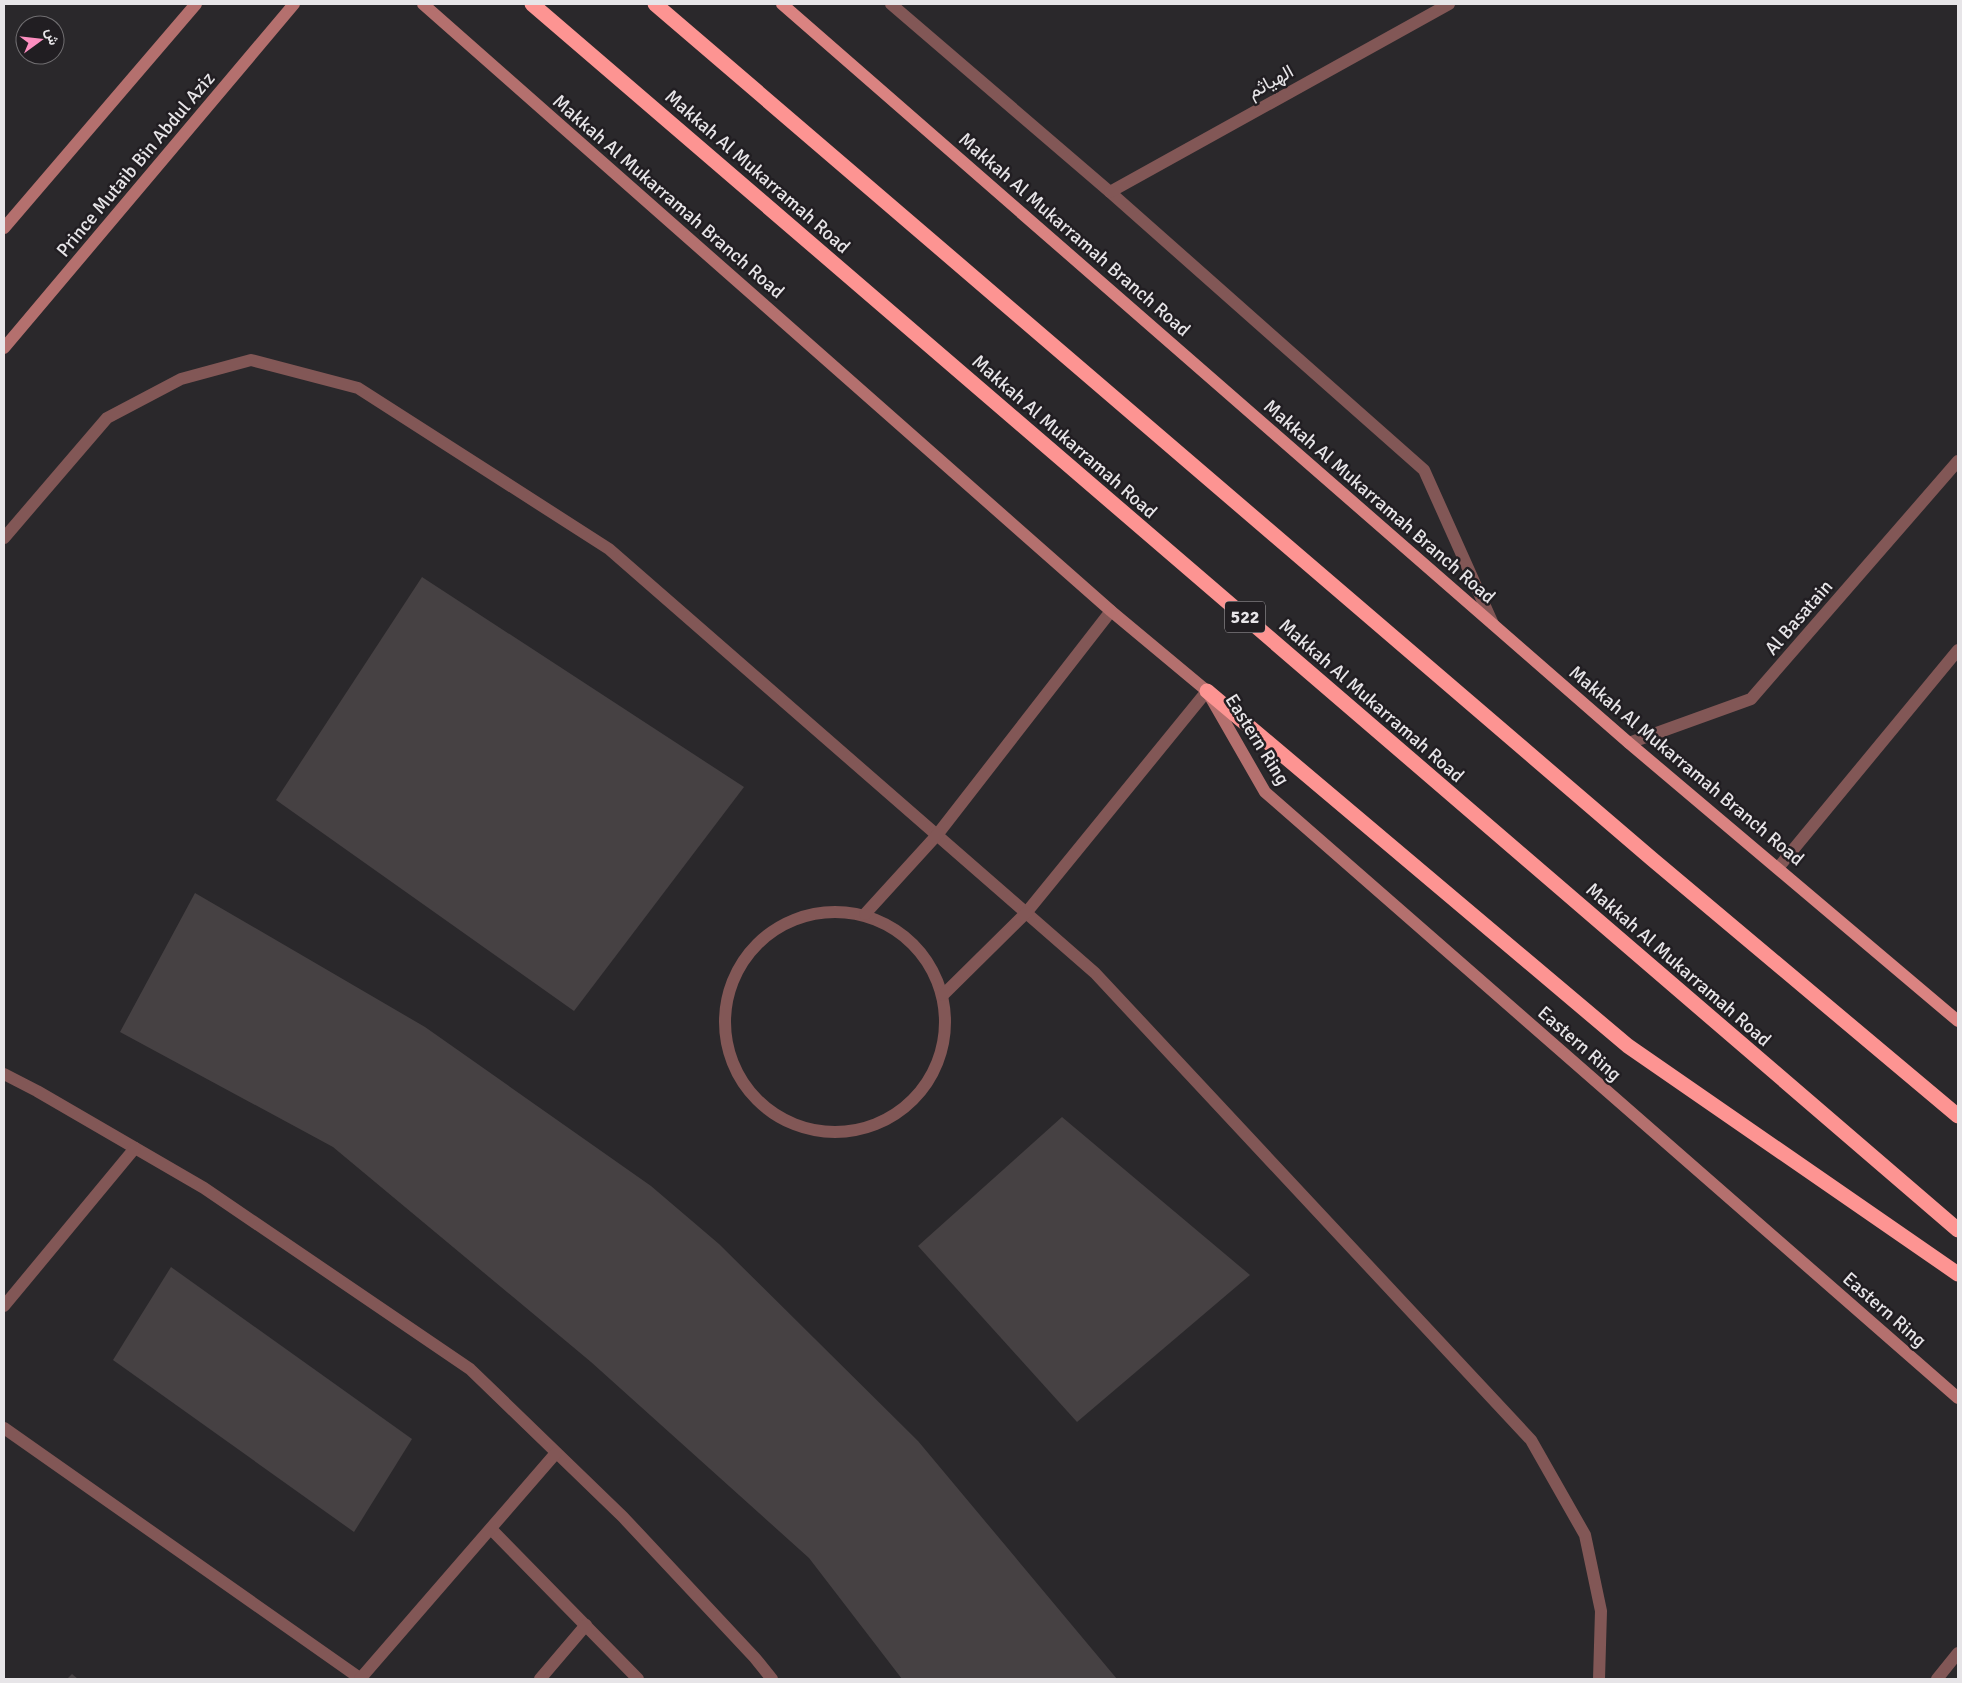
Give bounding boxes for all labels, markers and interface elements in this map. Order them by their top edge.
north arrow [15,15,65,65]
text: ش [42,26,63,47]
street label: الهياثم [1243,59,1298,104]
street label: Prince Mutaib Bin Abdul Aziz [51,67,220,262]
street label: Makkah Al Mukarramah Road [660,85,855,259]
street label: Makkah Al Mukarramah Branch Road [548,90,789,304]
street label: Makkah Al Mukarramah Branch Road [954,128,1195,342]
street label: Makkah Al Mukarramah Road [967,350,1162,524]
street label: Makkah Al Mukarramah Branch Road [1259,395,1500,609]
street label: Al Basatain [1760,575,1838,660]
road number: 522 [1225,602,1265,632]
street label: Makkah Al Mukarramah Road [1274,614,1469,788]
street label: Makkah Al Mukarramah Branch Road [1564,660,1809,871]
street label: Eastern Ring [1220,689,1295,790]
street label: Makkah Al Mukarramah Road [1581,878,1776,1052]
street label: Eastern Ring [1533,1001,1626,1087]
street label: Eastern Ring [1838,1267,1931,1353]

